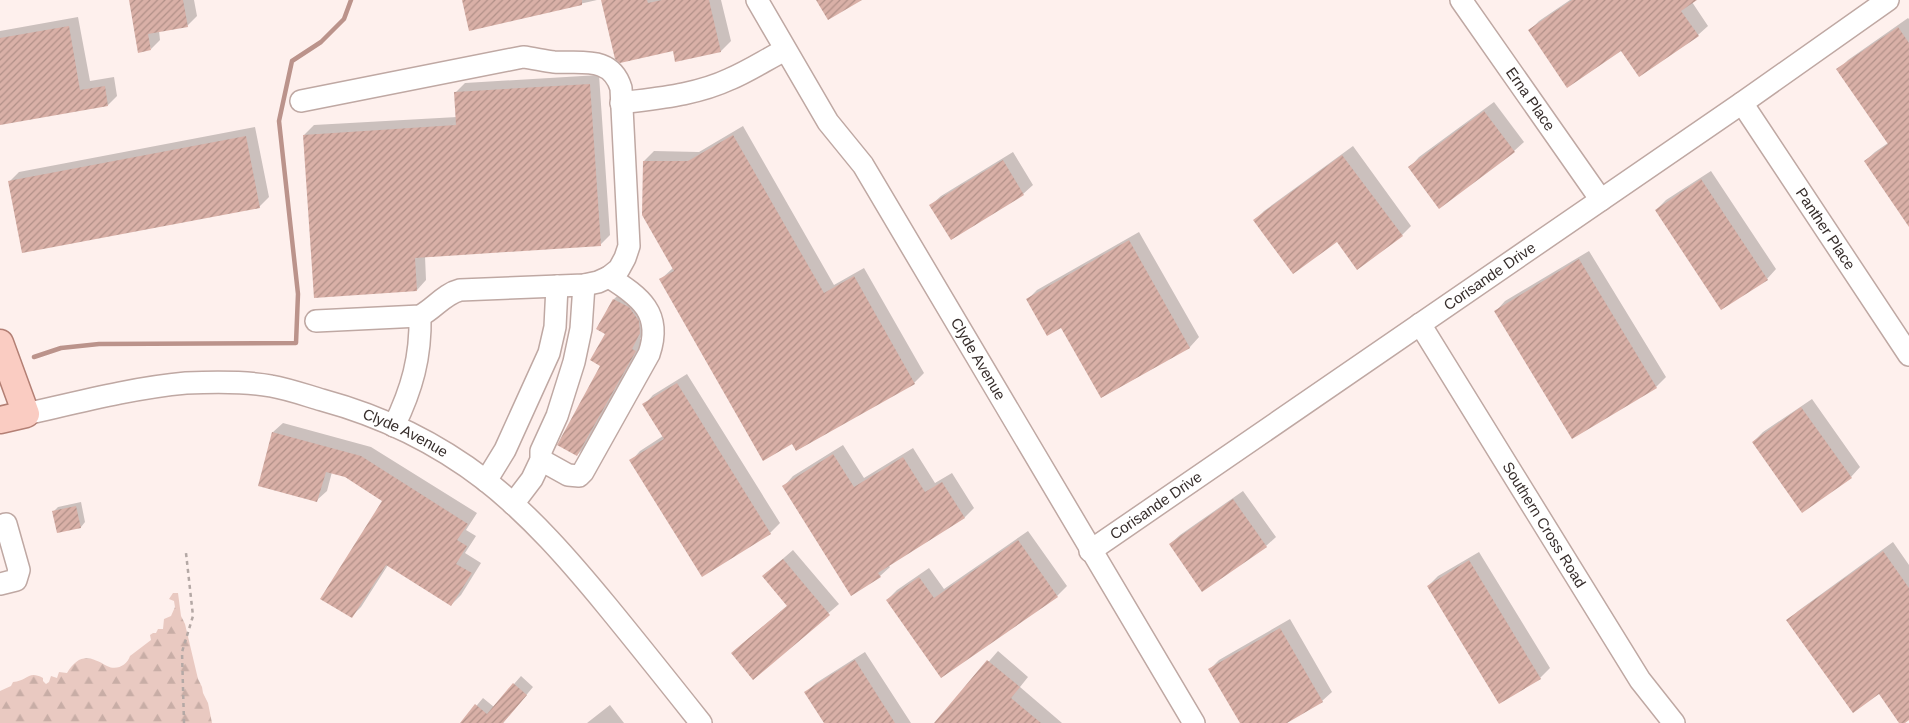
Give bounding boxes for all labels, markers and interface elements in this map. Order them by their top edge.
street label: Erna Place [1503,64,1559,134]
street label: Panther Place [1793,185,1859,273]
street label: Corisande Drive [1440,238,1539,313]
street label: Clyde Avenue [948,315,1009,403]
street label: Clyde Avenue [361,405,451,460]
street label: Southern Cross Road [1499,459,1590,590]
street label: Corisande Drive [1106,468,1205,543]

